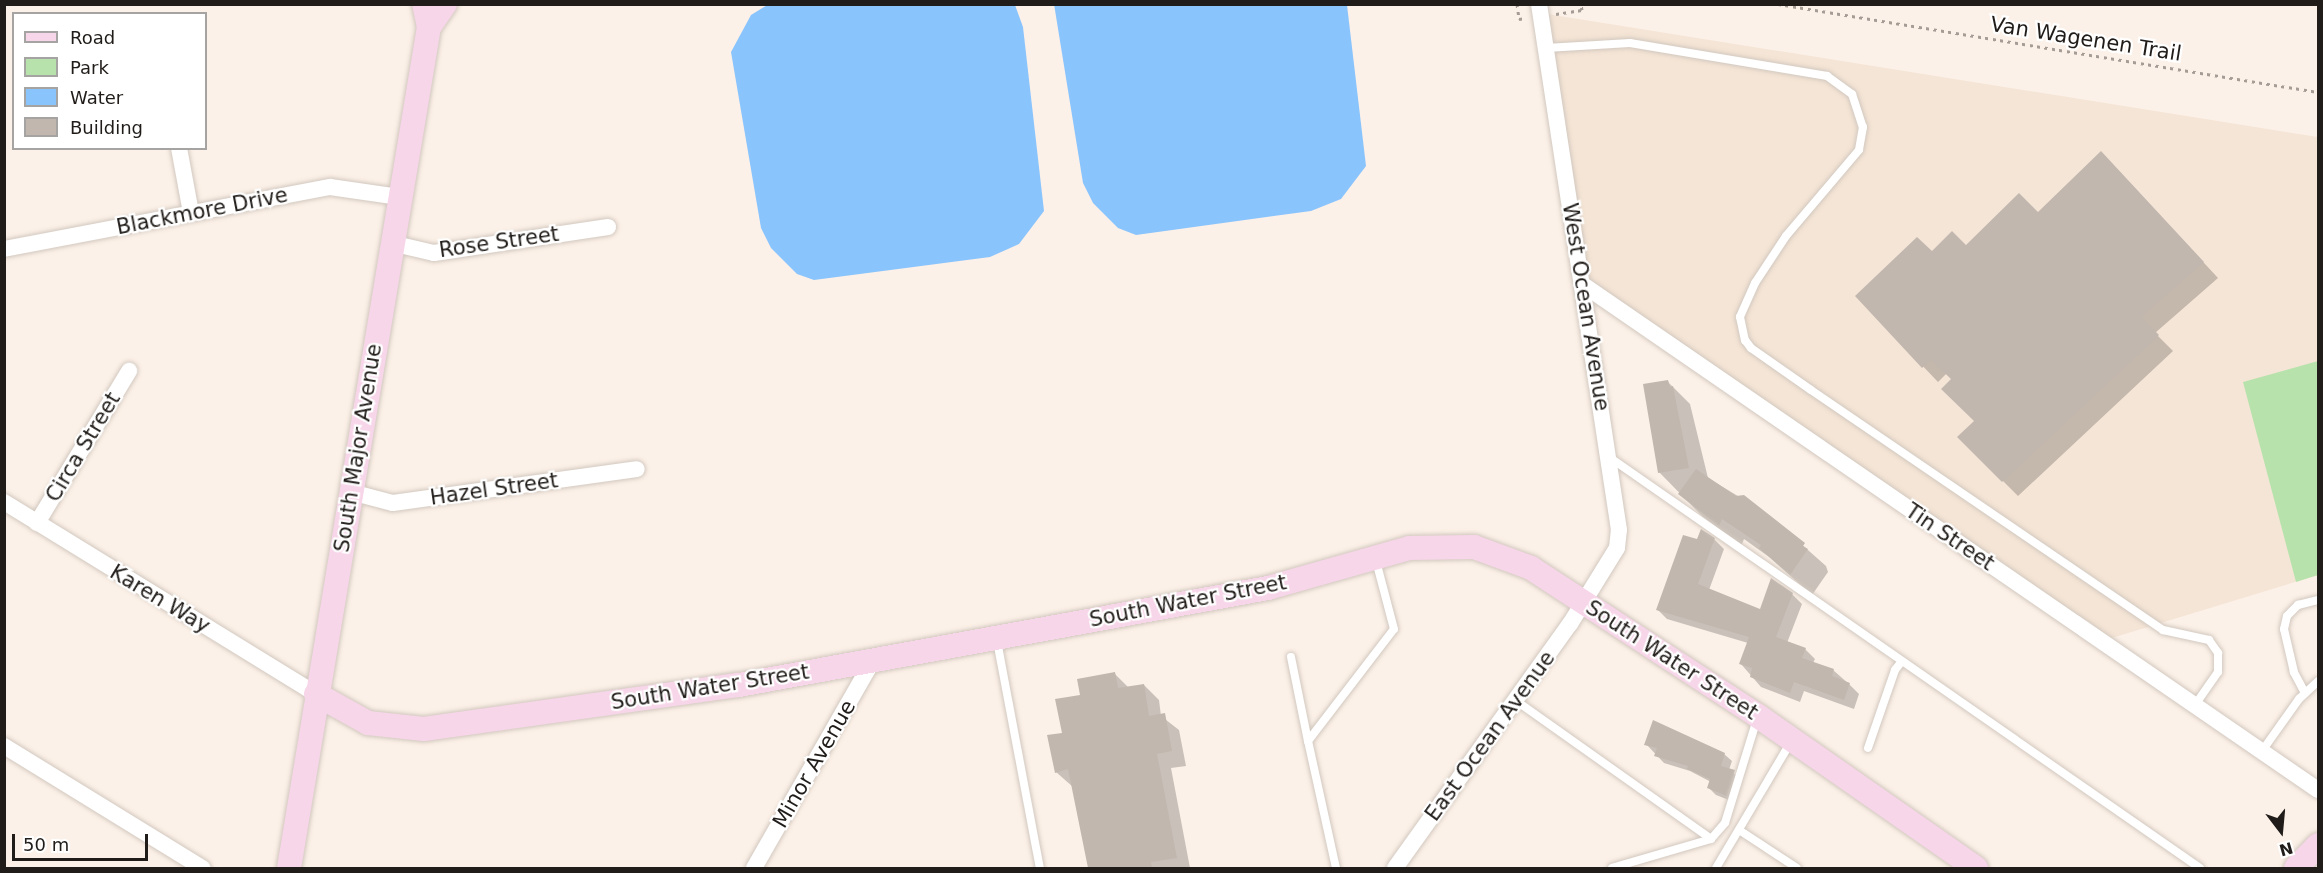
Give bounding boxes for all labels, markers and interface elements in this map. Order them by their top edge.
street label: Van Wagenen Trail [1989,11,2183,67]
legend [12,12,207,150]
text: Road [70,27,115,48]
text: Park [70,57,109,78]
text: Water [70,87,123,108]
text: Building [70,117,143,138]
street label: Blackmore Drive [114,182,290,240]
street label: West Ocean Avenue [1557,201,1615,413]
street label: Rose Street [437,221,561,263]
street label: South Major Avenue [329,342,387,554]
street label: Circa Street [40,388,126,506]
street label: Hazel Street [428,468,560,510]
street label: Tin Street [1901,498,1999,576]
street label: Karen Way [105,559,215,639]
street label: South Water Street [1087,570,1289,632]
street label: South Water Street [1581,595,1763,725]
street label: East Ocean Avenue [1420,646,1560,826]
street label: South Water Street [609,659,811,715]
street label: Minor Avenue [767,696,861,832]
north arrow [2251,801,2311,861]
scale bar [15,822,152,860]
text: 50 m [23,834,69,855]
text: N [2277,838,2295,860]

